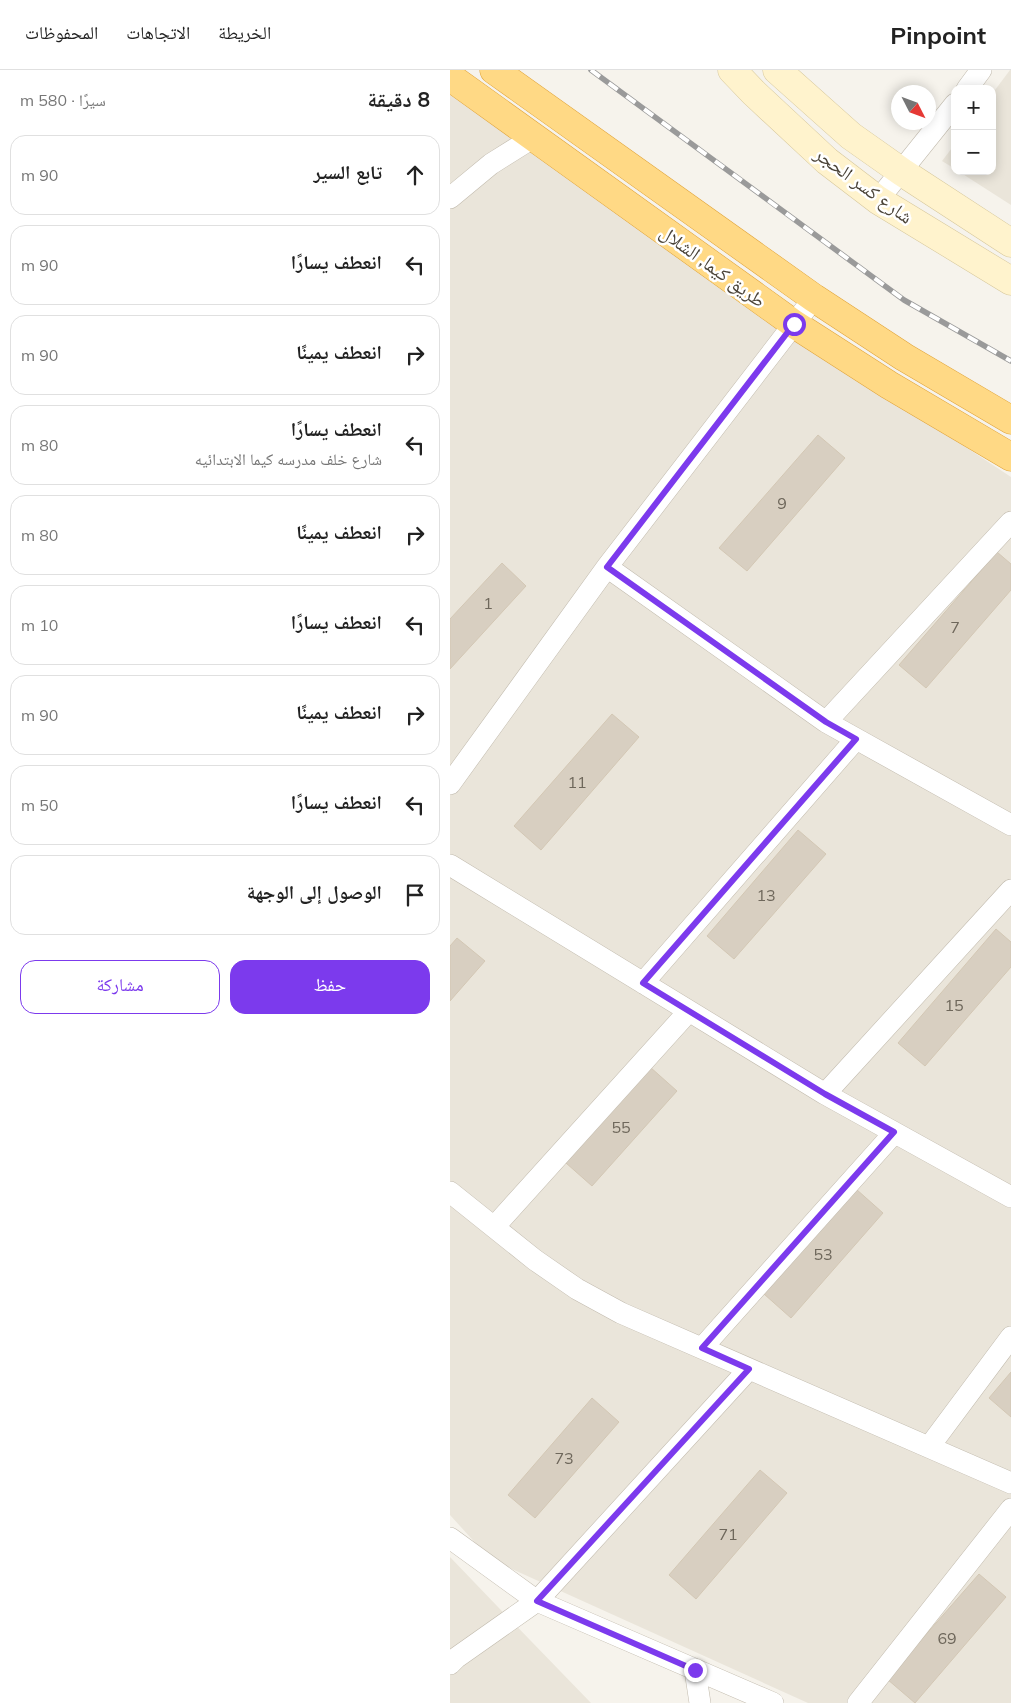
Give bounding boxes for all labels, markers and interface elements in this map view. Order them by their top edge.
text: Pinpoint [890,20,986,50]
text: المحفوظات [25,21,98,44]
text: الاتجاهات [126,21,190,44]
text: الخريطة [218,21,271,44]
north arrow [891,85,936,130]
map controls [951,85,996,175]
button: + [951,85,996,130]
text: 8 دقيقة [368,86,430,112]
text: سيرًا · 580 m [20,90,106,110]
button: − [951,130,996,175]
street label: شارع كسر الحجر [809,141,918,229]
text: تابع السير [313,160,382,184]
icon: ahead [401,161,429,189]
text: 90 m [21,165,58,185]
street label: طريق كيما, الشلال [656,220,770,312]
text: انعطف يسارًا [291,250,382,274]
icon: left [401,251,429,279]
text: 90 m [21,255,58,275]
route start [783,313,806,336]
text: انعطف يمينًا [296,340,382,364]
icon: right [401,341,429,369]
text: 90 m [21,345,58,365]
text: انعطف يسارًا [291,417,382,441]
icon: left [401,431,429,459]
text: 80 m [21,435,58,455]
text: شارع خلف مدرسه كيما الابتدائيه [195,449,382,469]
house number: 9 [777,493,787,513]
text: انعطف يمينًا [296,520,382,544]
icon: right [401,521,429,549]
text: 80 m [21,525,58,545]
house number: 1 [483,593,493,613]
text: انعطف يسارًا [291,610,382,634]
icon: left [401,611,429,639]
text: 10 m [21,615,58,635]
house number: 7 [950,617,960,637]
text: انعطف يمينًا [296,700,382,724]
icon: right [401,701,429,729]
text: 90 m [21,705,58,725]
house number: 11 [567,772,587,792]
text: انعطف يسارًا [291,790,382,814]
icon: left [401,791,429,819]
text: 50 m [21,795,58,815]
text: الوصول إلى الوجهة [247,880,382,904]
icon: arrive [401,881,429,909]
house number: 13 [756,885,776,905]
button: مشاركة [20,960,220,1014]
button: حفظ [230,960,430,1014]
house number: 15 [944,995,964,1015]
house number: 55 [611,1117,631,1137]
house number: 53 [813,1244,833,1264]
house number: 73 [554,1448,574,1468]
house number: 71 [718,1524,738,1544]
house number: 69 [937,1628,957,1648]
route end [684,1659,707,1682]

